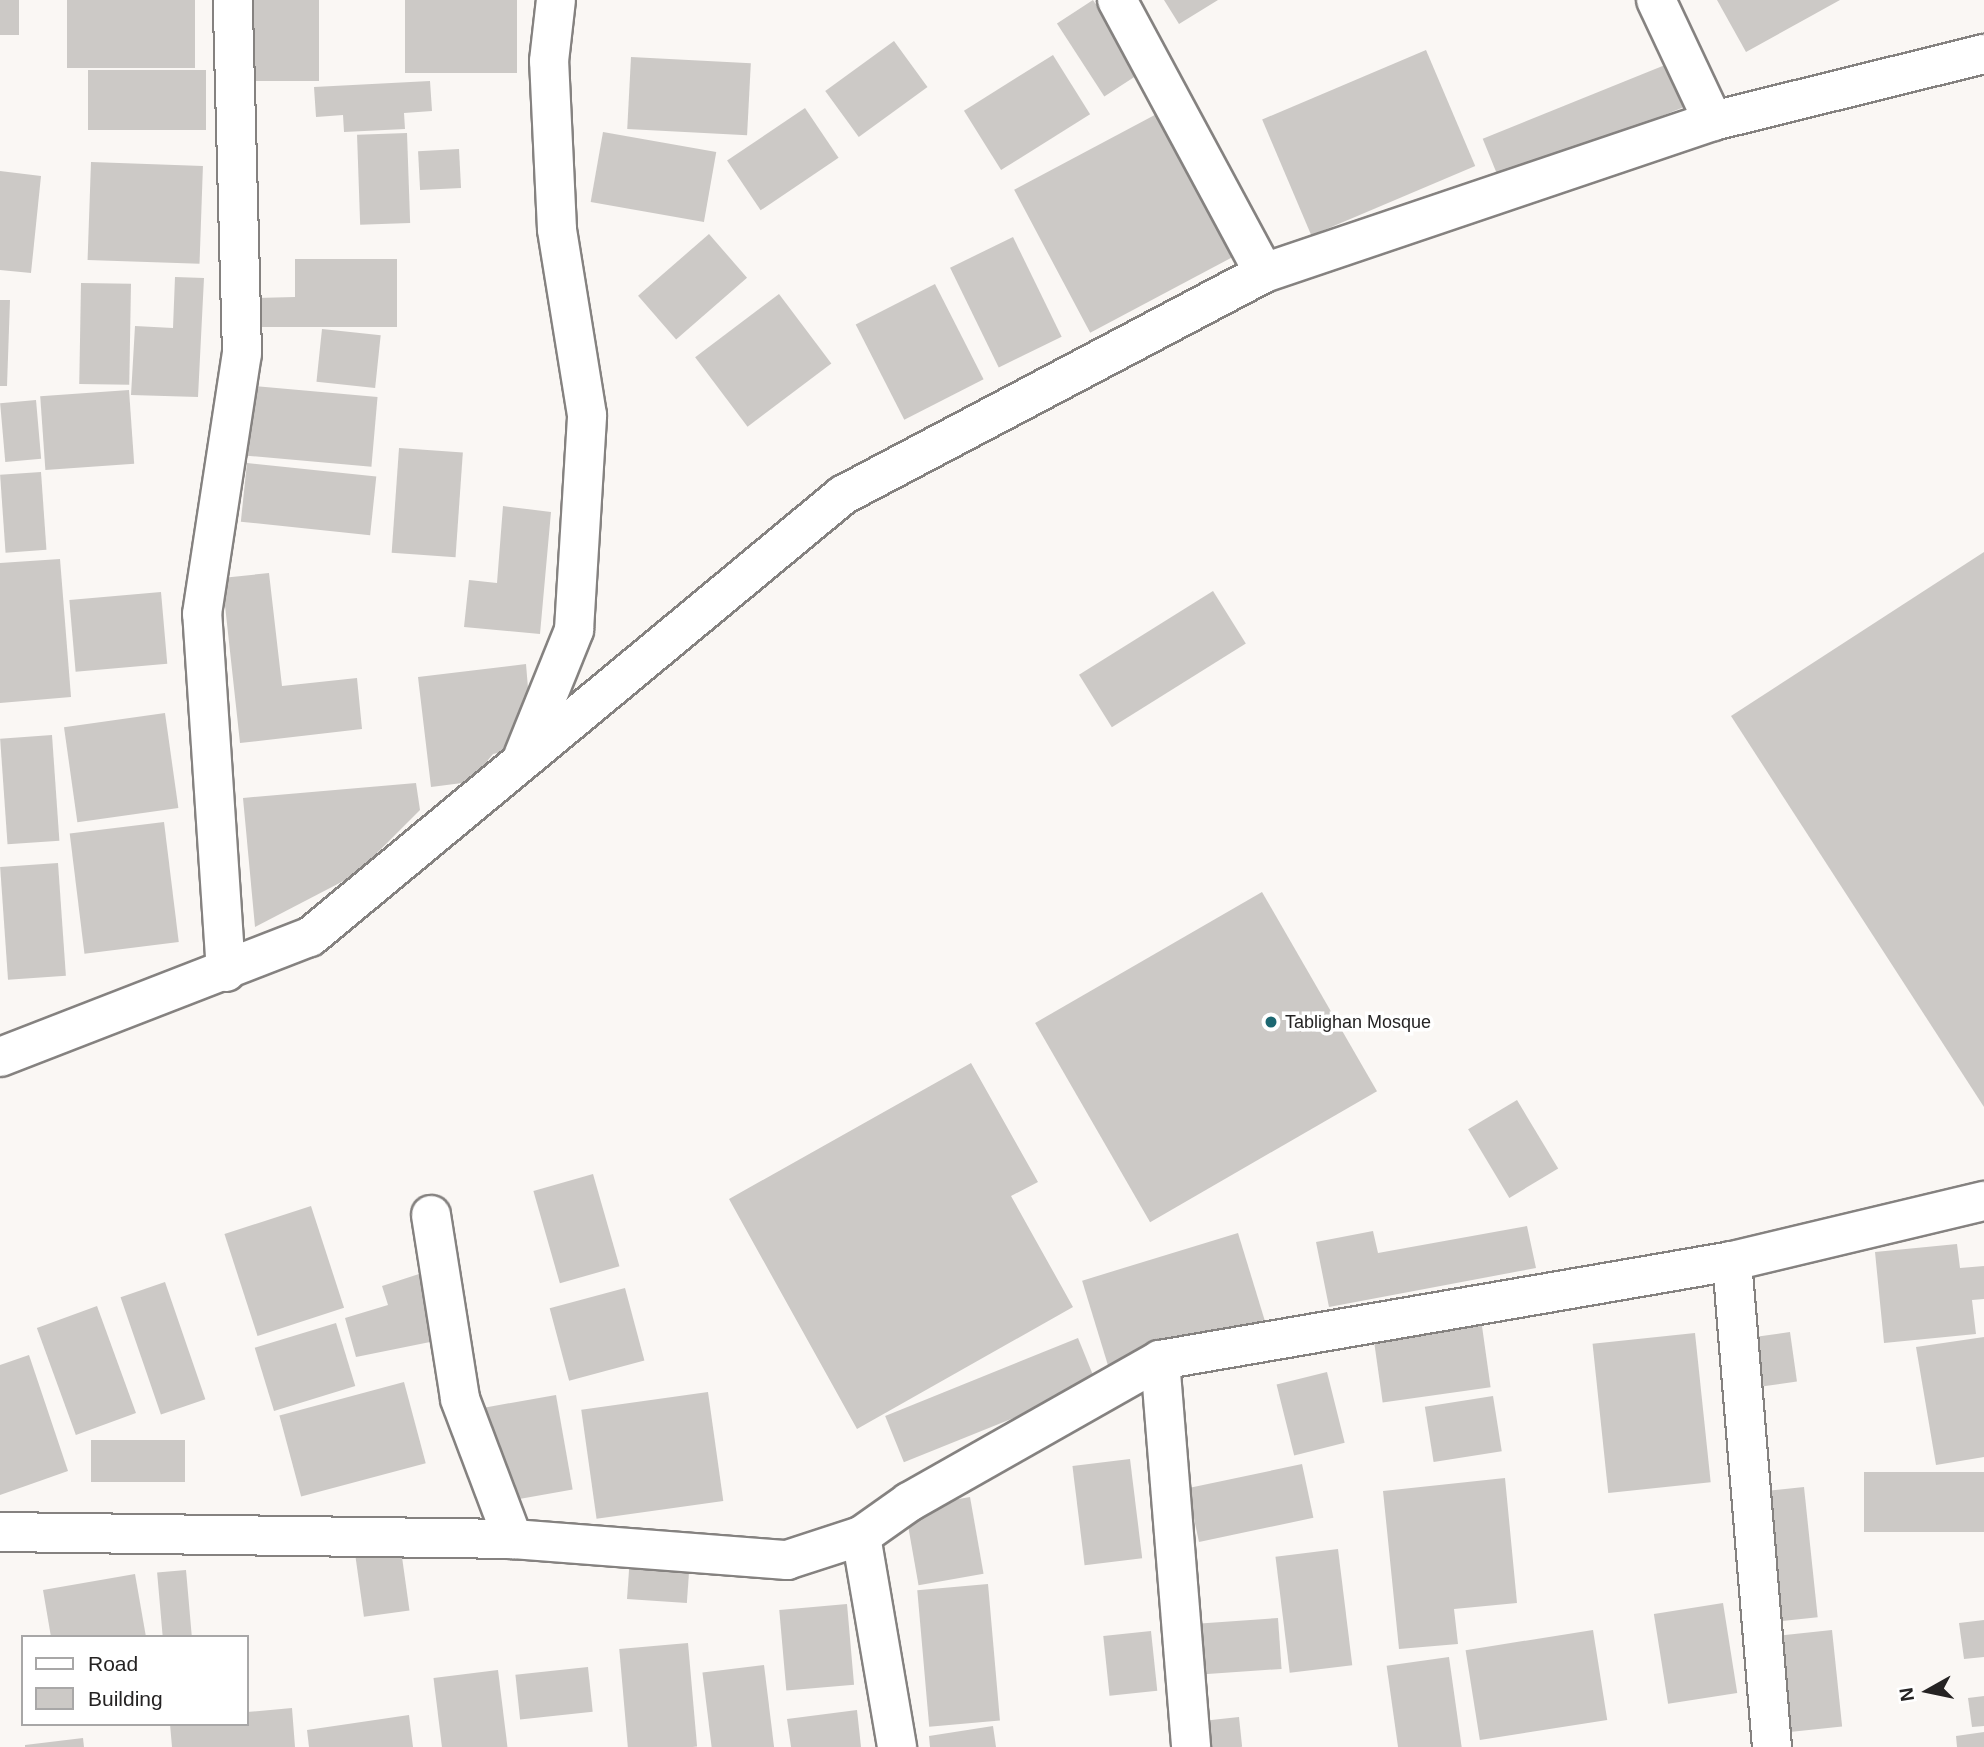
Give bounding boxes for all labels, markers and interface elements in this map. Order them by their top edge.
place label: Tablighan Mosque [1285,1011,1431,1033]
marker: Tablighan Mosque [1263,1014,1279,1030]
legend [21,1635,248,1726]
text: Road [88,1652,138,1675]
north arrow [1893,1656,1963,1726]
text: N [1895,1686,1918,1703]
text: Building [88,1687,163,1710]

